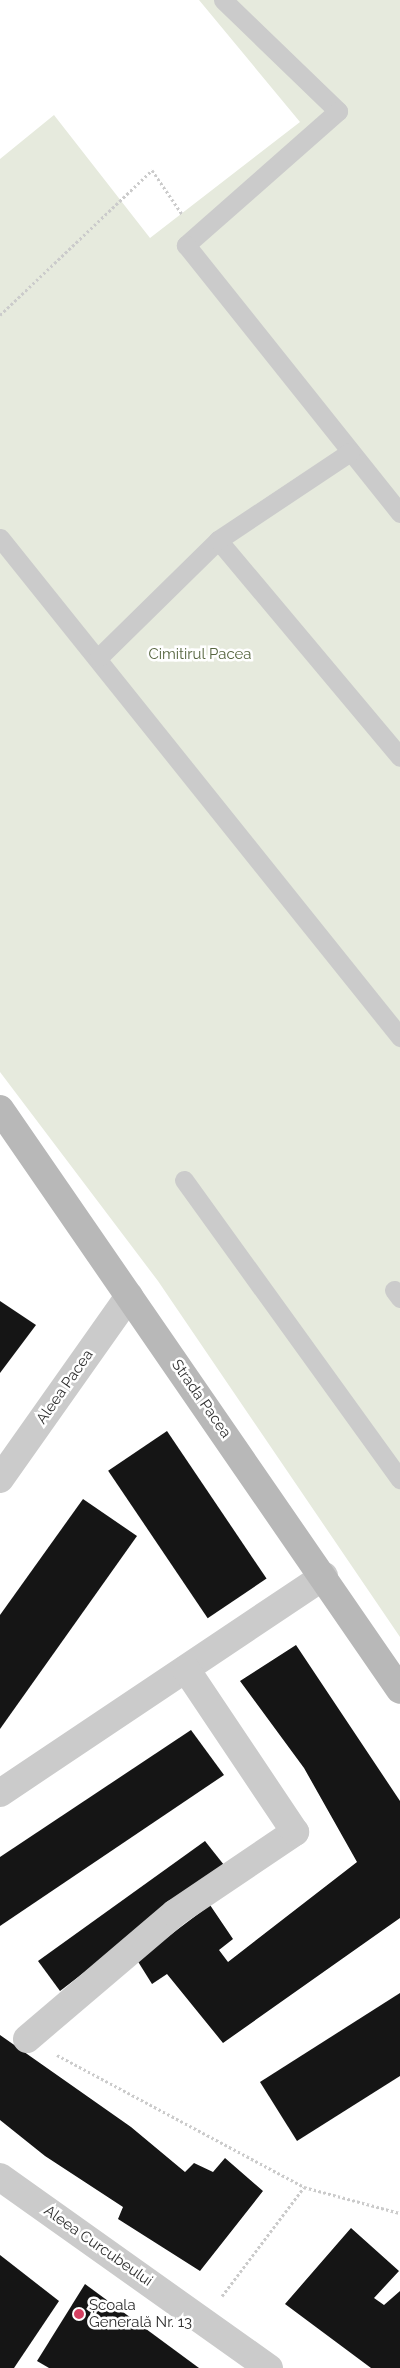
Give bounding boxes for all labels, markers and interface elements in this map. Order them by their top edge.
park label: Cimitirul Pacea [148,646,252,664]
street label: Aleea Pacea [33,1346,97,1428]
street label: Strada Pacea [167,1356,235,1442]
street label: Aleea Curcubeului [40,2202,156,2290]
place label: Școala Generală Nr. 13 [89,2296,192,2331]
marker: Școala Generală Nr. 13 [73,2308,85,2320]

